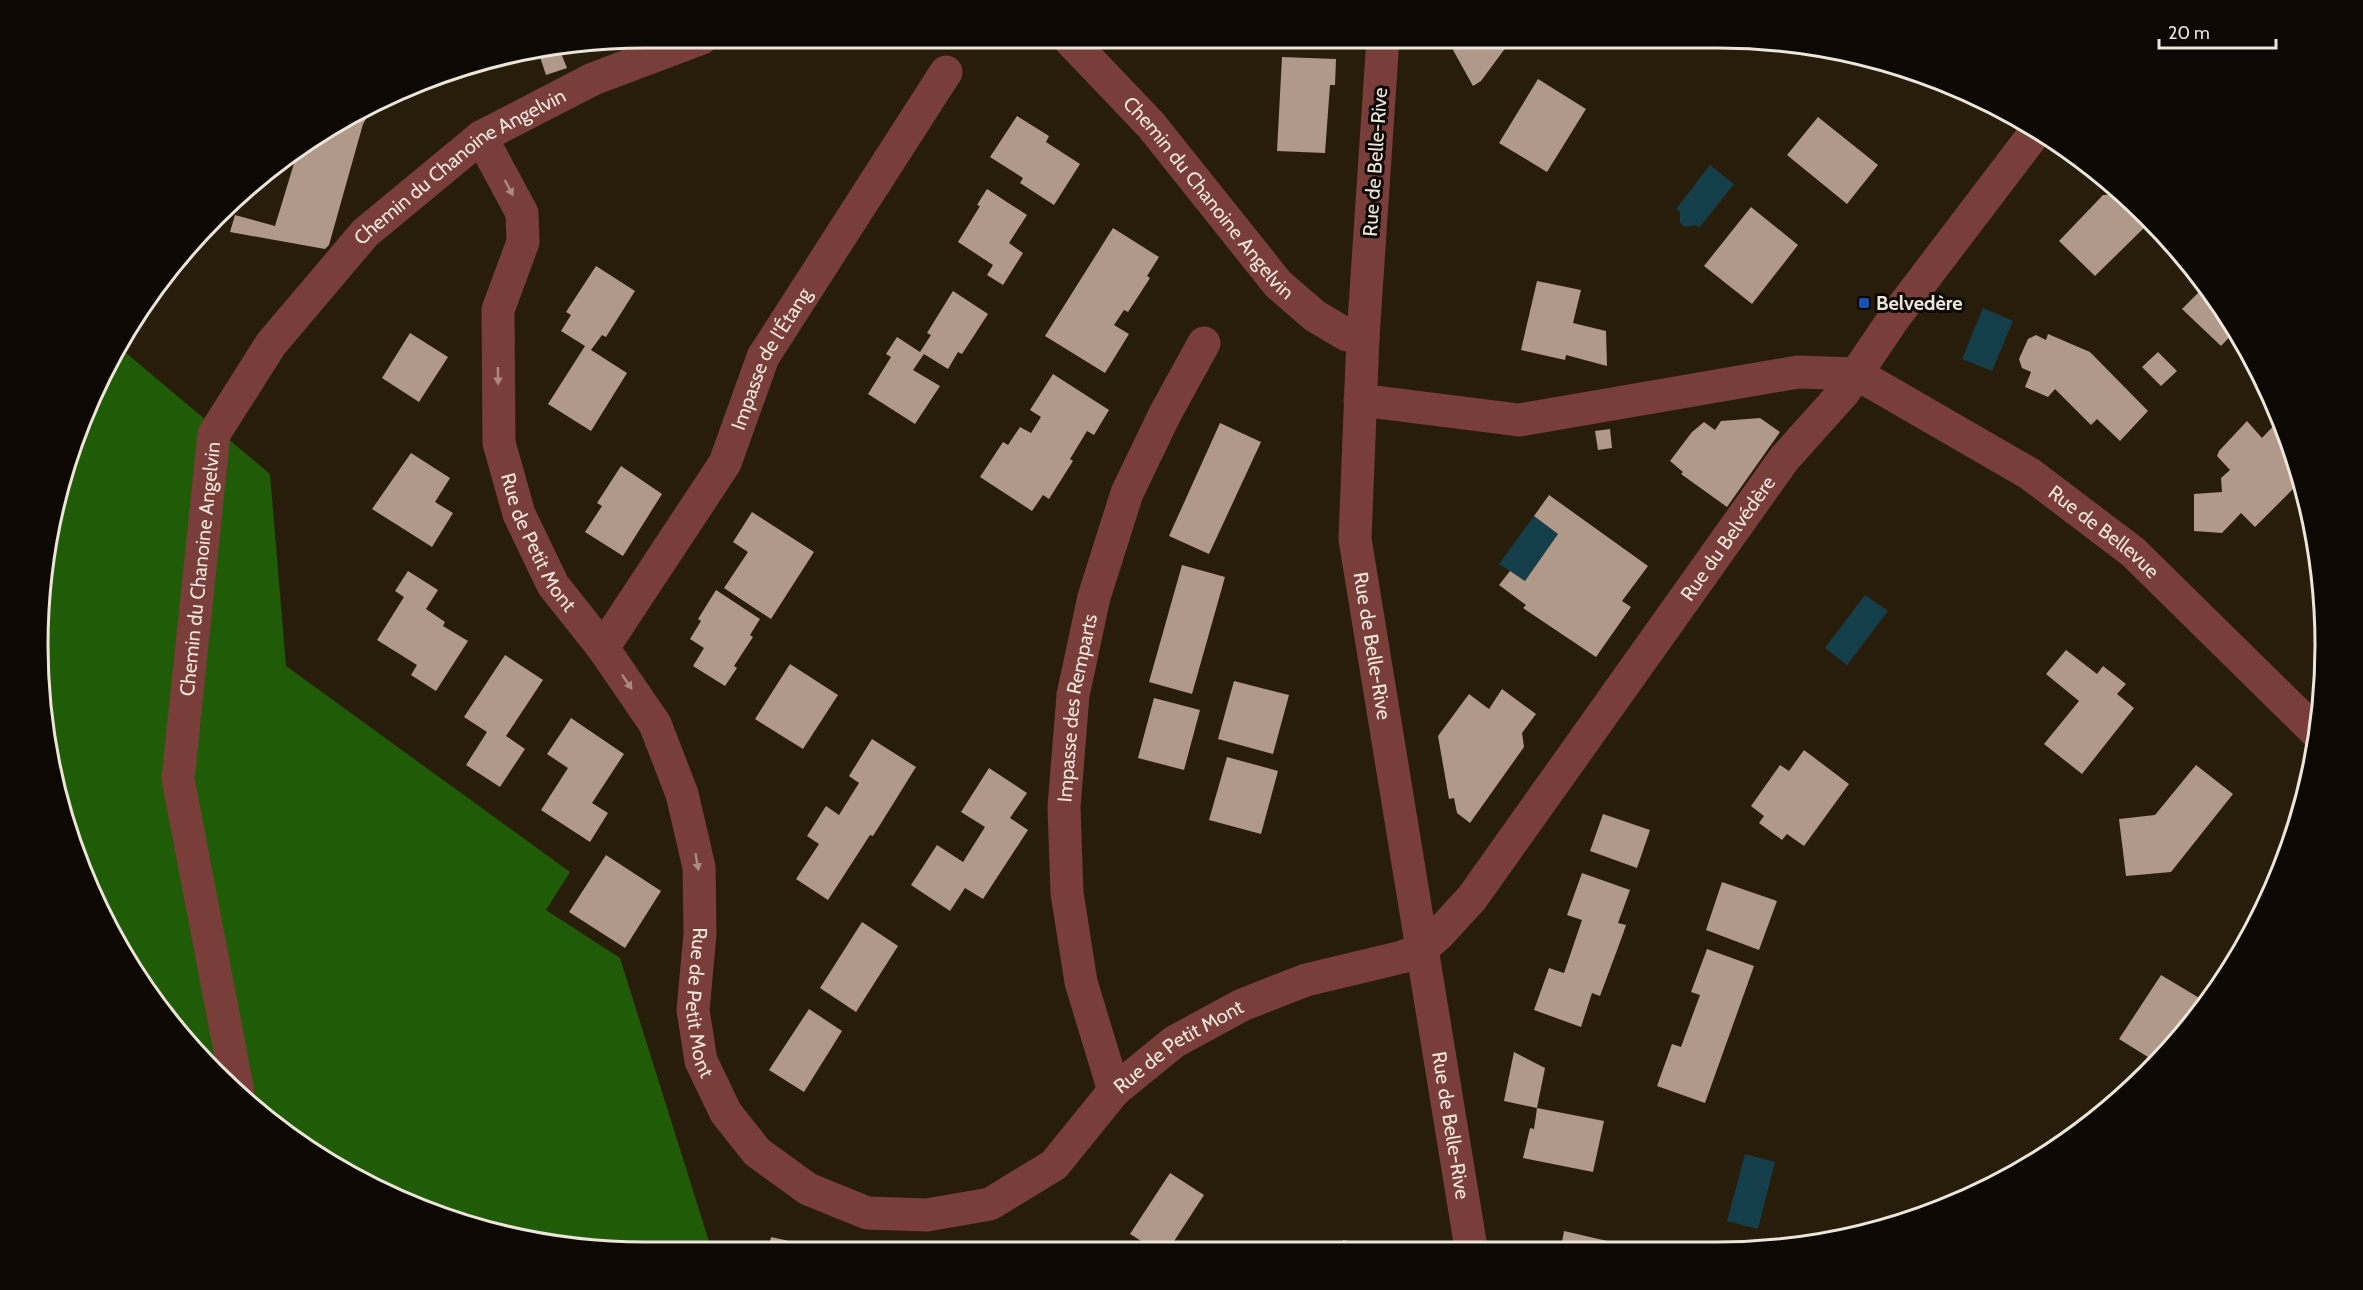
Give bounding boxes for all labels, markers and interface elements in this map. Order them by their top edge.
scale bar [2159,12,2276,50]
text: 20 m [2168,22,2210,44]
street label: Chemin du Chanoine Angelvin [348,83,570,249]
street label: Rue de Belle-Rive [1358,87,1392,237]
street label: Chemin du Chanoine Angelvin [1118,91,1299,304]
one-way arrow [504,180,514,197]
street label: Impasse de l'Étang [726,282,817,433]
place label: Belvedère [1876,291,1962,315]
marker: Belvedère [1857,296,1871,310]
one-way arrow [493,366,502,385]
street label: Chemin du Chanoine Angelvin [175,440,225,697]
street label: Rue de Petit Mont [496,470,581,616]
street label: Rue du Belvédère [1675,471,1780,605]
street label: Rue de Bellevue [2044,480,2164,583]
street label: Rue de Belle-Rive [1349,570,1396,721]
street label: Impasse des Remparts [1052,612,1102,803]
one-way arrow [621,674,633,690]
one-way arrow [693,852,702,871]
street label: Rue de Petit Mont [681,927,719,1082]
street label: Rue de Petit Mont [1109,995,1248,1098]
street label: Rue de Belle-Rive [1427,1050,1475,1201]

